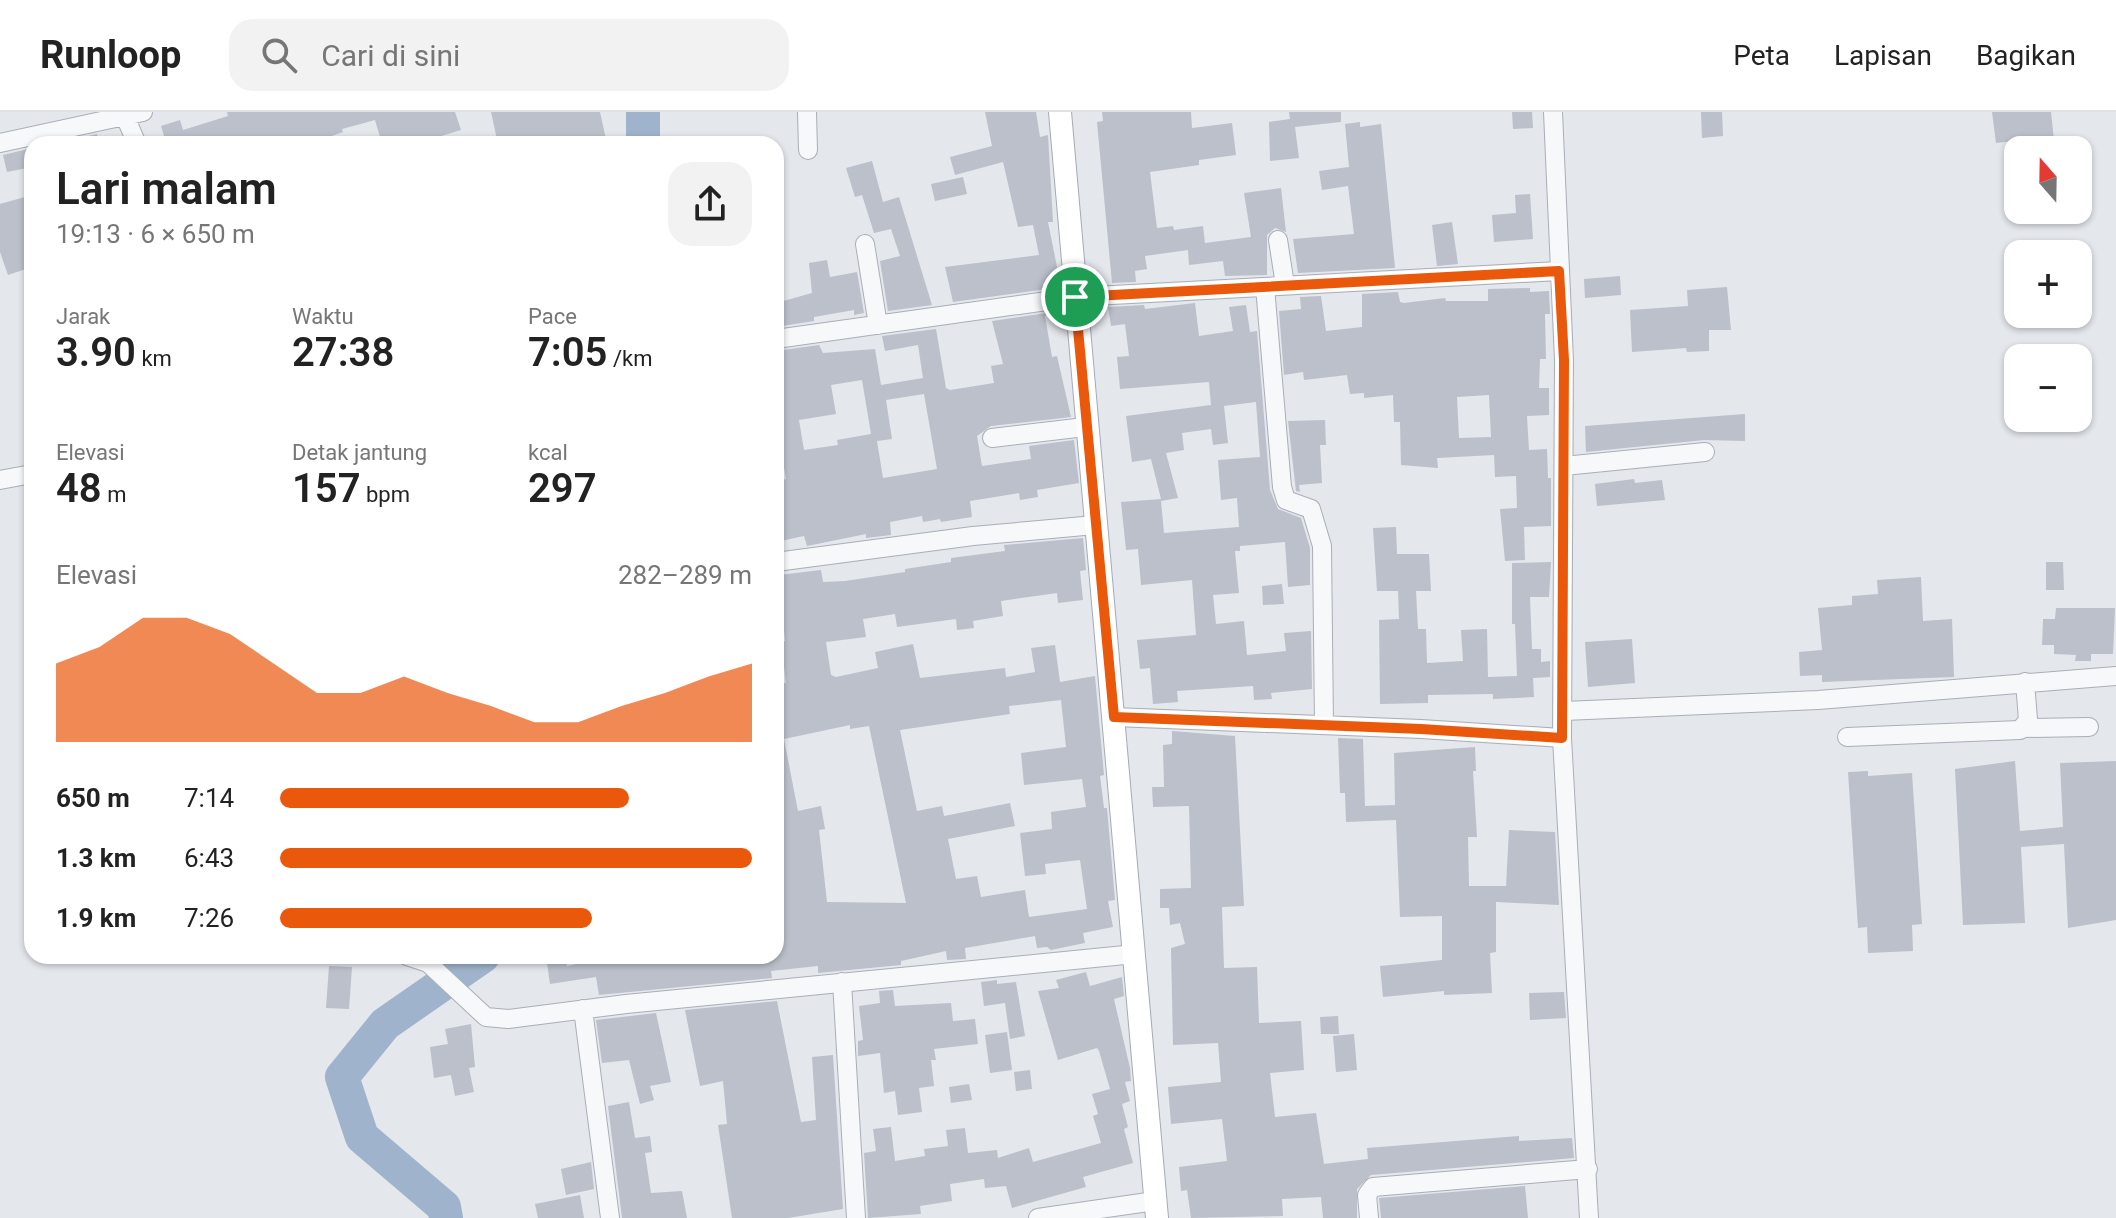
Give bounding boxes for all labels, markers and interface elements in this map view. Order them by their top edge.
search box [229,19,789,91]
text: Runloop [40,33,181,77]
icon: search [257,33,301,77]
text: Cari di sini [321,38,460,73]
text: Peta [1733,39,1790,72]
text: Lapisan [1834,39,1932,72]
text: Bagikan [1976,39,2076,72]
north arrow [2004,136,2092,224]
map controls [2004,136,2092,432]
button: share [668,162,752,246]
text: Lari malam [56,163,277,215]
text: 19:13 · 6 × 650 m [56,219,255,249]
button: + [2004,240,2092,328]
pin [1041,263,1109,331]
icon: arrive [1053,275,1097,319]
text: Jarak [56,304,110,329]
text: Waktu [292,304,354,329]
text: Pace [528,304,577,329]
text: 3.90 [56,329,136,376]
text: 27:38 [292,329,394,376]
text: 7:05 [528,329,607,376]
button: − [2004,344,2092,432]
text: km [136,346,172,371]
text: /km [607,346,652,371]
text: Elevasi [56,440,125,465]
text: Detak jantung [292,440,427,465]
text: kcal [528,440,568,465]
text: 48 [56,465,102,512]
text: 157 [292,465,361,512]
text: 297 [528,465,597,512]
text: m [102,482,126,507]
text: bpm [361,482,410,507]
text: Elevasi [56,560,137,590]
text: 282–289 m [618,560,752,590]
text: 650 m [56,783,130,813]
text: 7:14 [184,783,234,813]
text: 1.3 km [56,843,136,873]
text: 6:43 [184,843,234,873]
text: 1.9 km [56,903,136,933]
text: 7:26 [184,903,234,933]

